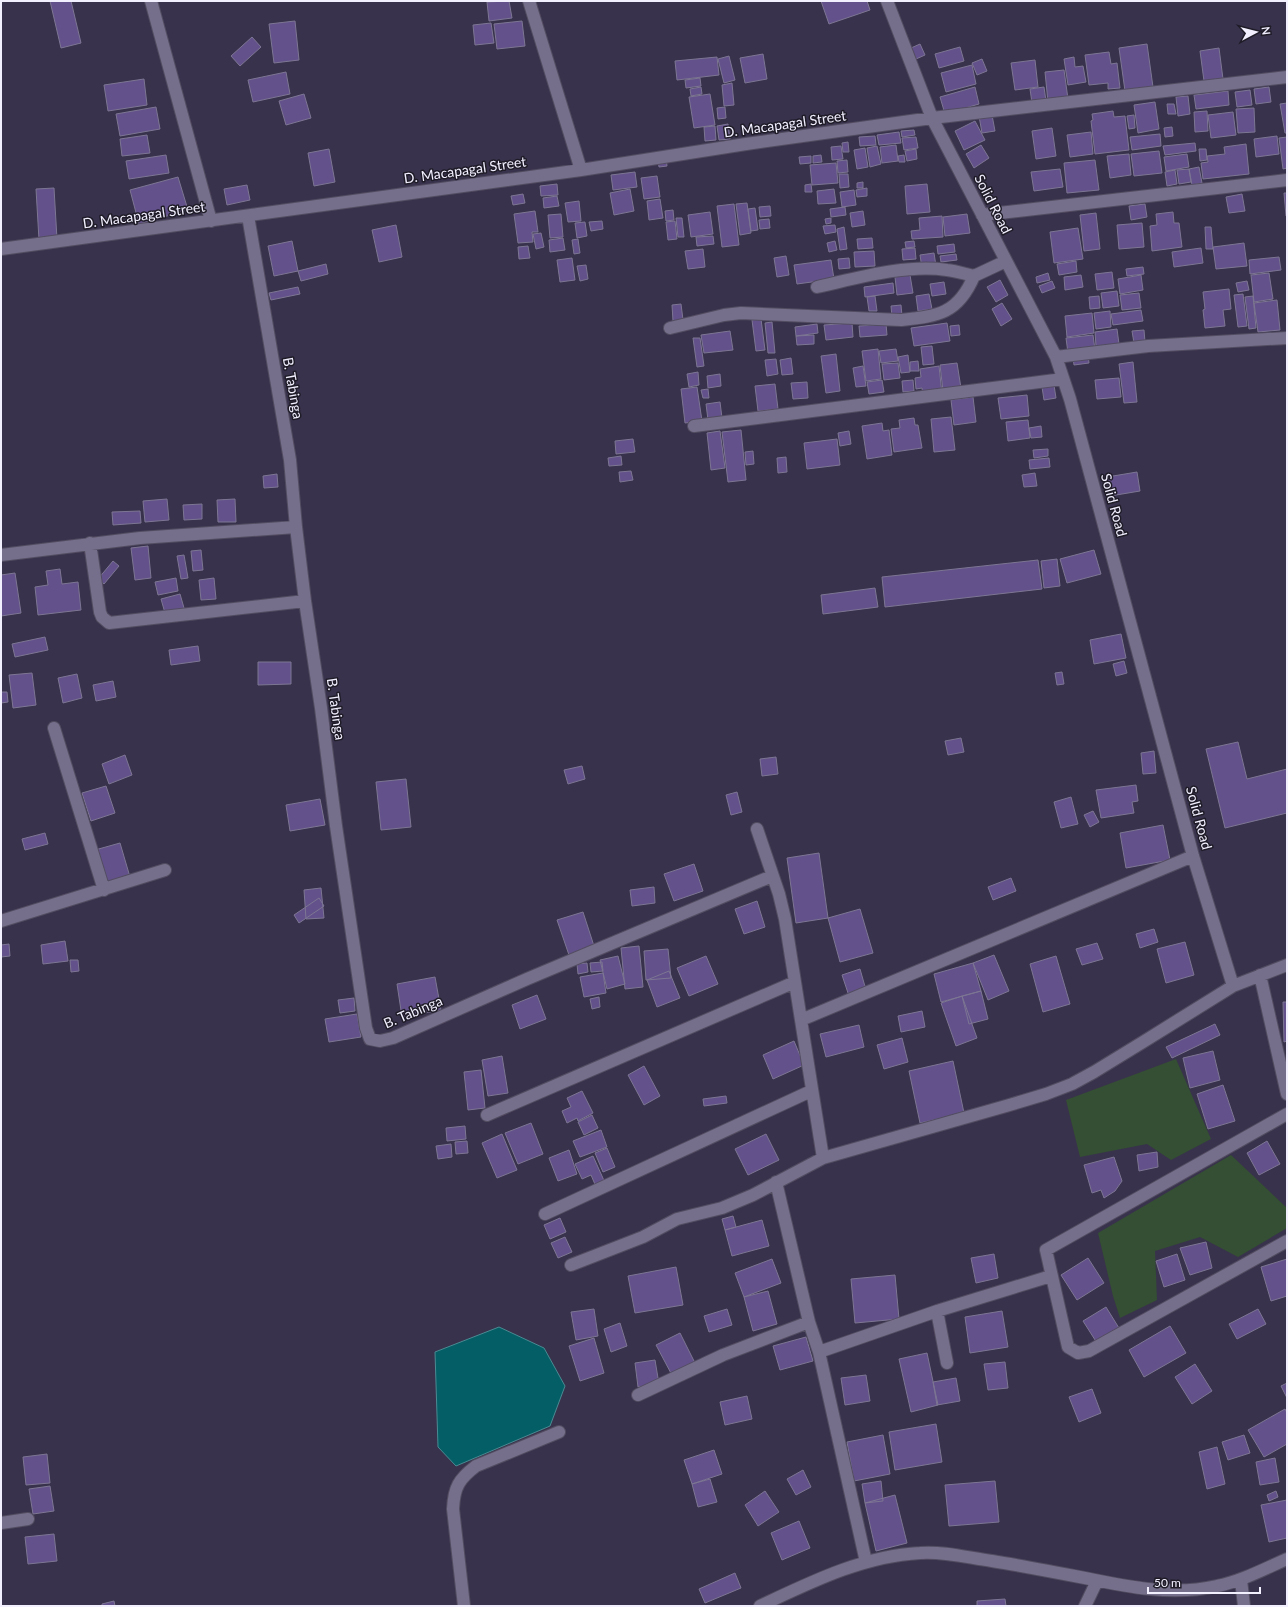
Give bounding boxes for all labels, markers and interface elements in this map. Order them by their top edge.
north arrow [1236,12,1276,52]
text: N [1259,26,1273,36]
street label: D. Macapagal Street [723,107,847,141]
street label: D. Macapagal Street [403,153,527,187]
street label: Solid Road [971,171,1016,236]
street label: D. Macapagal Street [82,198,206,232]
street label: B. Tabinga [280,356,307,420]
street label: Solid Road [1098,471,1131,538]
street label: B. Tabinga [324,677,349,741]
street label: Solid Road [1183,784,1216,851]
street label: B. Tabinga [381,992,445,1032]
scale bar [1148,1569,1260,1595]
text: 50 m [1154,1575,1181,1590]

